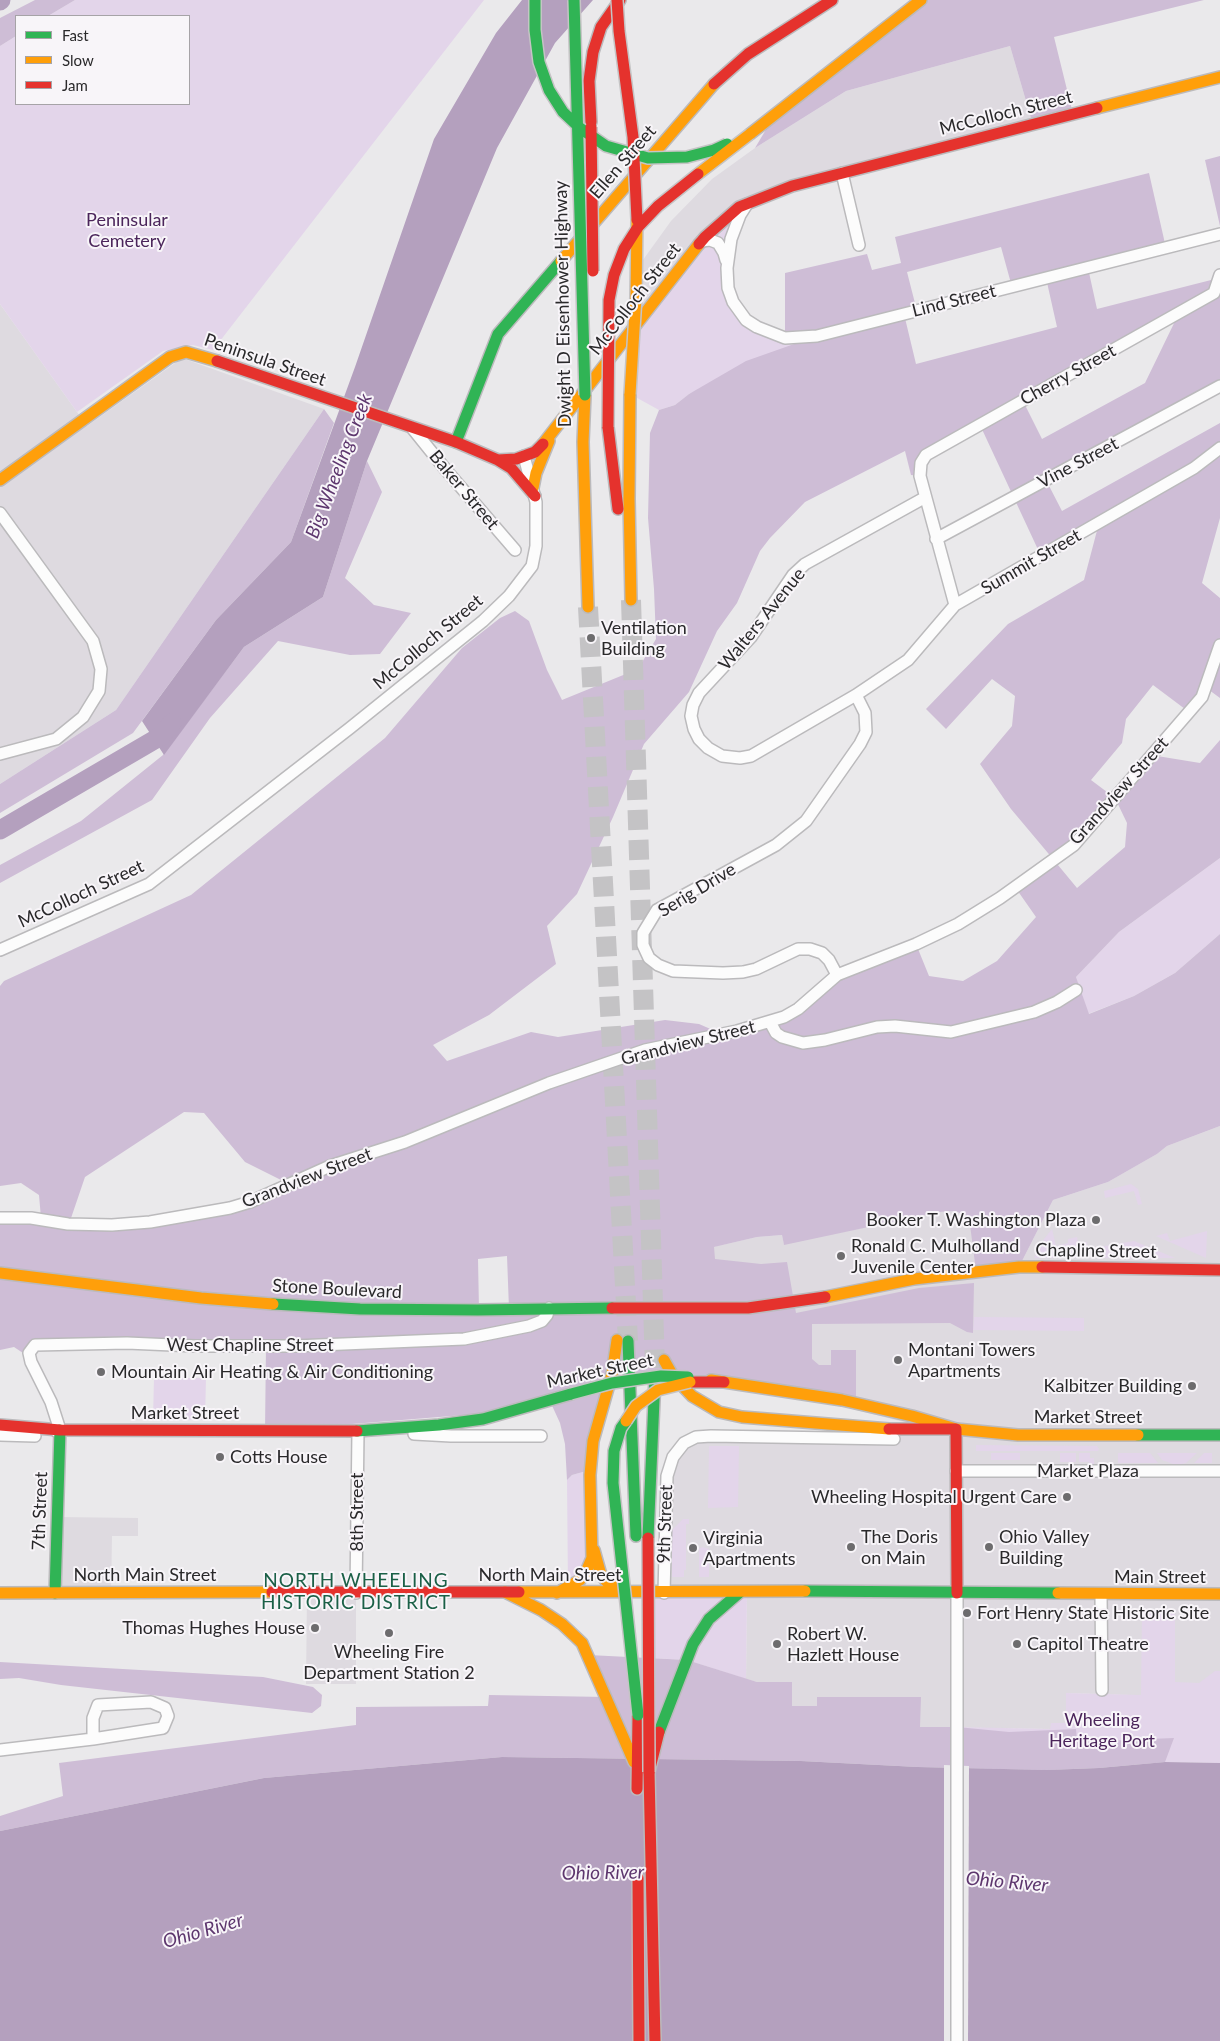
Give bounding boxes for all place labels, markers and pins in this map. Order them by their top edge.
place label: Ventilation Building [601,617,687,660]
marker: Ventilation Building [585,632,597,644]
place label: Booker T. Washington Plaza [866,1209,1086,1231]
marker: Booker T. Washington Plaza [1090,1214,1102,1226]
place label: Ronald C. Mulholland Juvenile Center [851,1235,1019,1278]
marker: Ronald C. Mulholland Juvenile Center [835,1250,847,1262]
place label: Montani Towers Apartments [908,1339,1035,1382]
marker: Montani Towers Apartments [892,1354,904,1366]
place label: Mountain Air Heating & Air Conditioning [111,1361,433,1383]
marker: Mountain Air Heating & Air Conditioning [95,1366,107,1378]
place label: Kalbitzer Building [1044,1375,1182,1397]
marker: Kalbitzer Building [1186,1380,1198,1392]
place label: Cotts House [230,1446,328,1468]
marker: Cotts House [214,1451,226,1463]
place label: Wheeling Hospital Urgent Care [811,1486,1057,1508]
marker: Wheeling Hospital Urgent Care [1061,1491,1073,1503]
place label: The Doris on Main [861,1526,938,1568]
place label: Ohio Valley Building [999,1526,1089,1568]
place label: Virginia Apartments [703,1527,796,1570]
marker: The Doris on Main [845,1541,857,1553]
marker: Ohio Valley Building [983,1541,995,1553]
marker: Virginia Apartments [687,1542,699,1554]
place label: Fort Henry State Historic Site [977,1602,1209,1624]
marker: Fort Henry State Historic Site [961,1607,973,1619]
place label: Thomas Hughes House [122,1617,305,1639]
marker: Thomas Hughes House [309,1622,321,1634]
place label: Robert W. Hazlett House [787,1623,899,1666]
marker: Wheeling Fire Department Station 2 [383,1627,395,1639]
place label: Capitol Theatre [1027,1633,1149,1655]
marker: Robert W. Hazlett House [771,1638,783,1650]
marker: Capitol Theatre [1011,1638,1023,1650]
place label: Wheeling Fire Department Station 2 [303,1641,475,1684]

